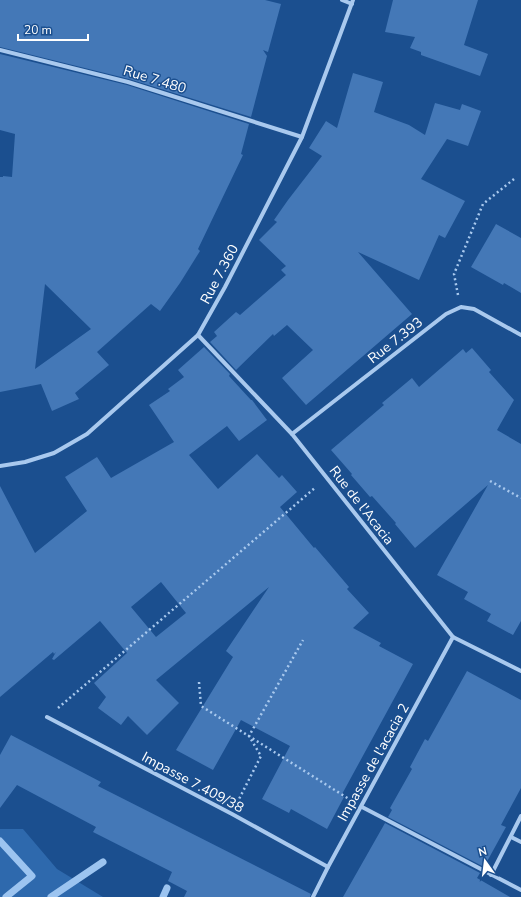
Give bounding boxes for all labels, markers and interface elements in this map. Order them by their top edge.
scale bar [18,16,88,42]
text: 20 m [24,22,52,38]
street label: Rue 7.480 [121,61,189,98]
street label: Rue 7.360 [196,241,243,307]
street label: Rue 7.393 [364,313,427,368]
street label: Rue de l'Acacia [325,462,398,549]
street label: Impasse de l'acacia 2 [333,700,414,825]
street label: Impasse 7.409/38 [138,747,247,817]
north arrow [465,841,505,881]
text: N [477,844,489,860]

